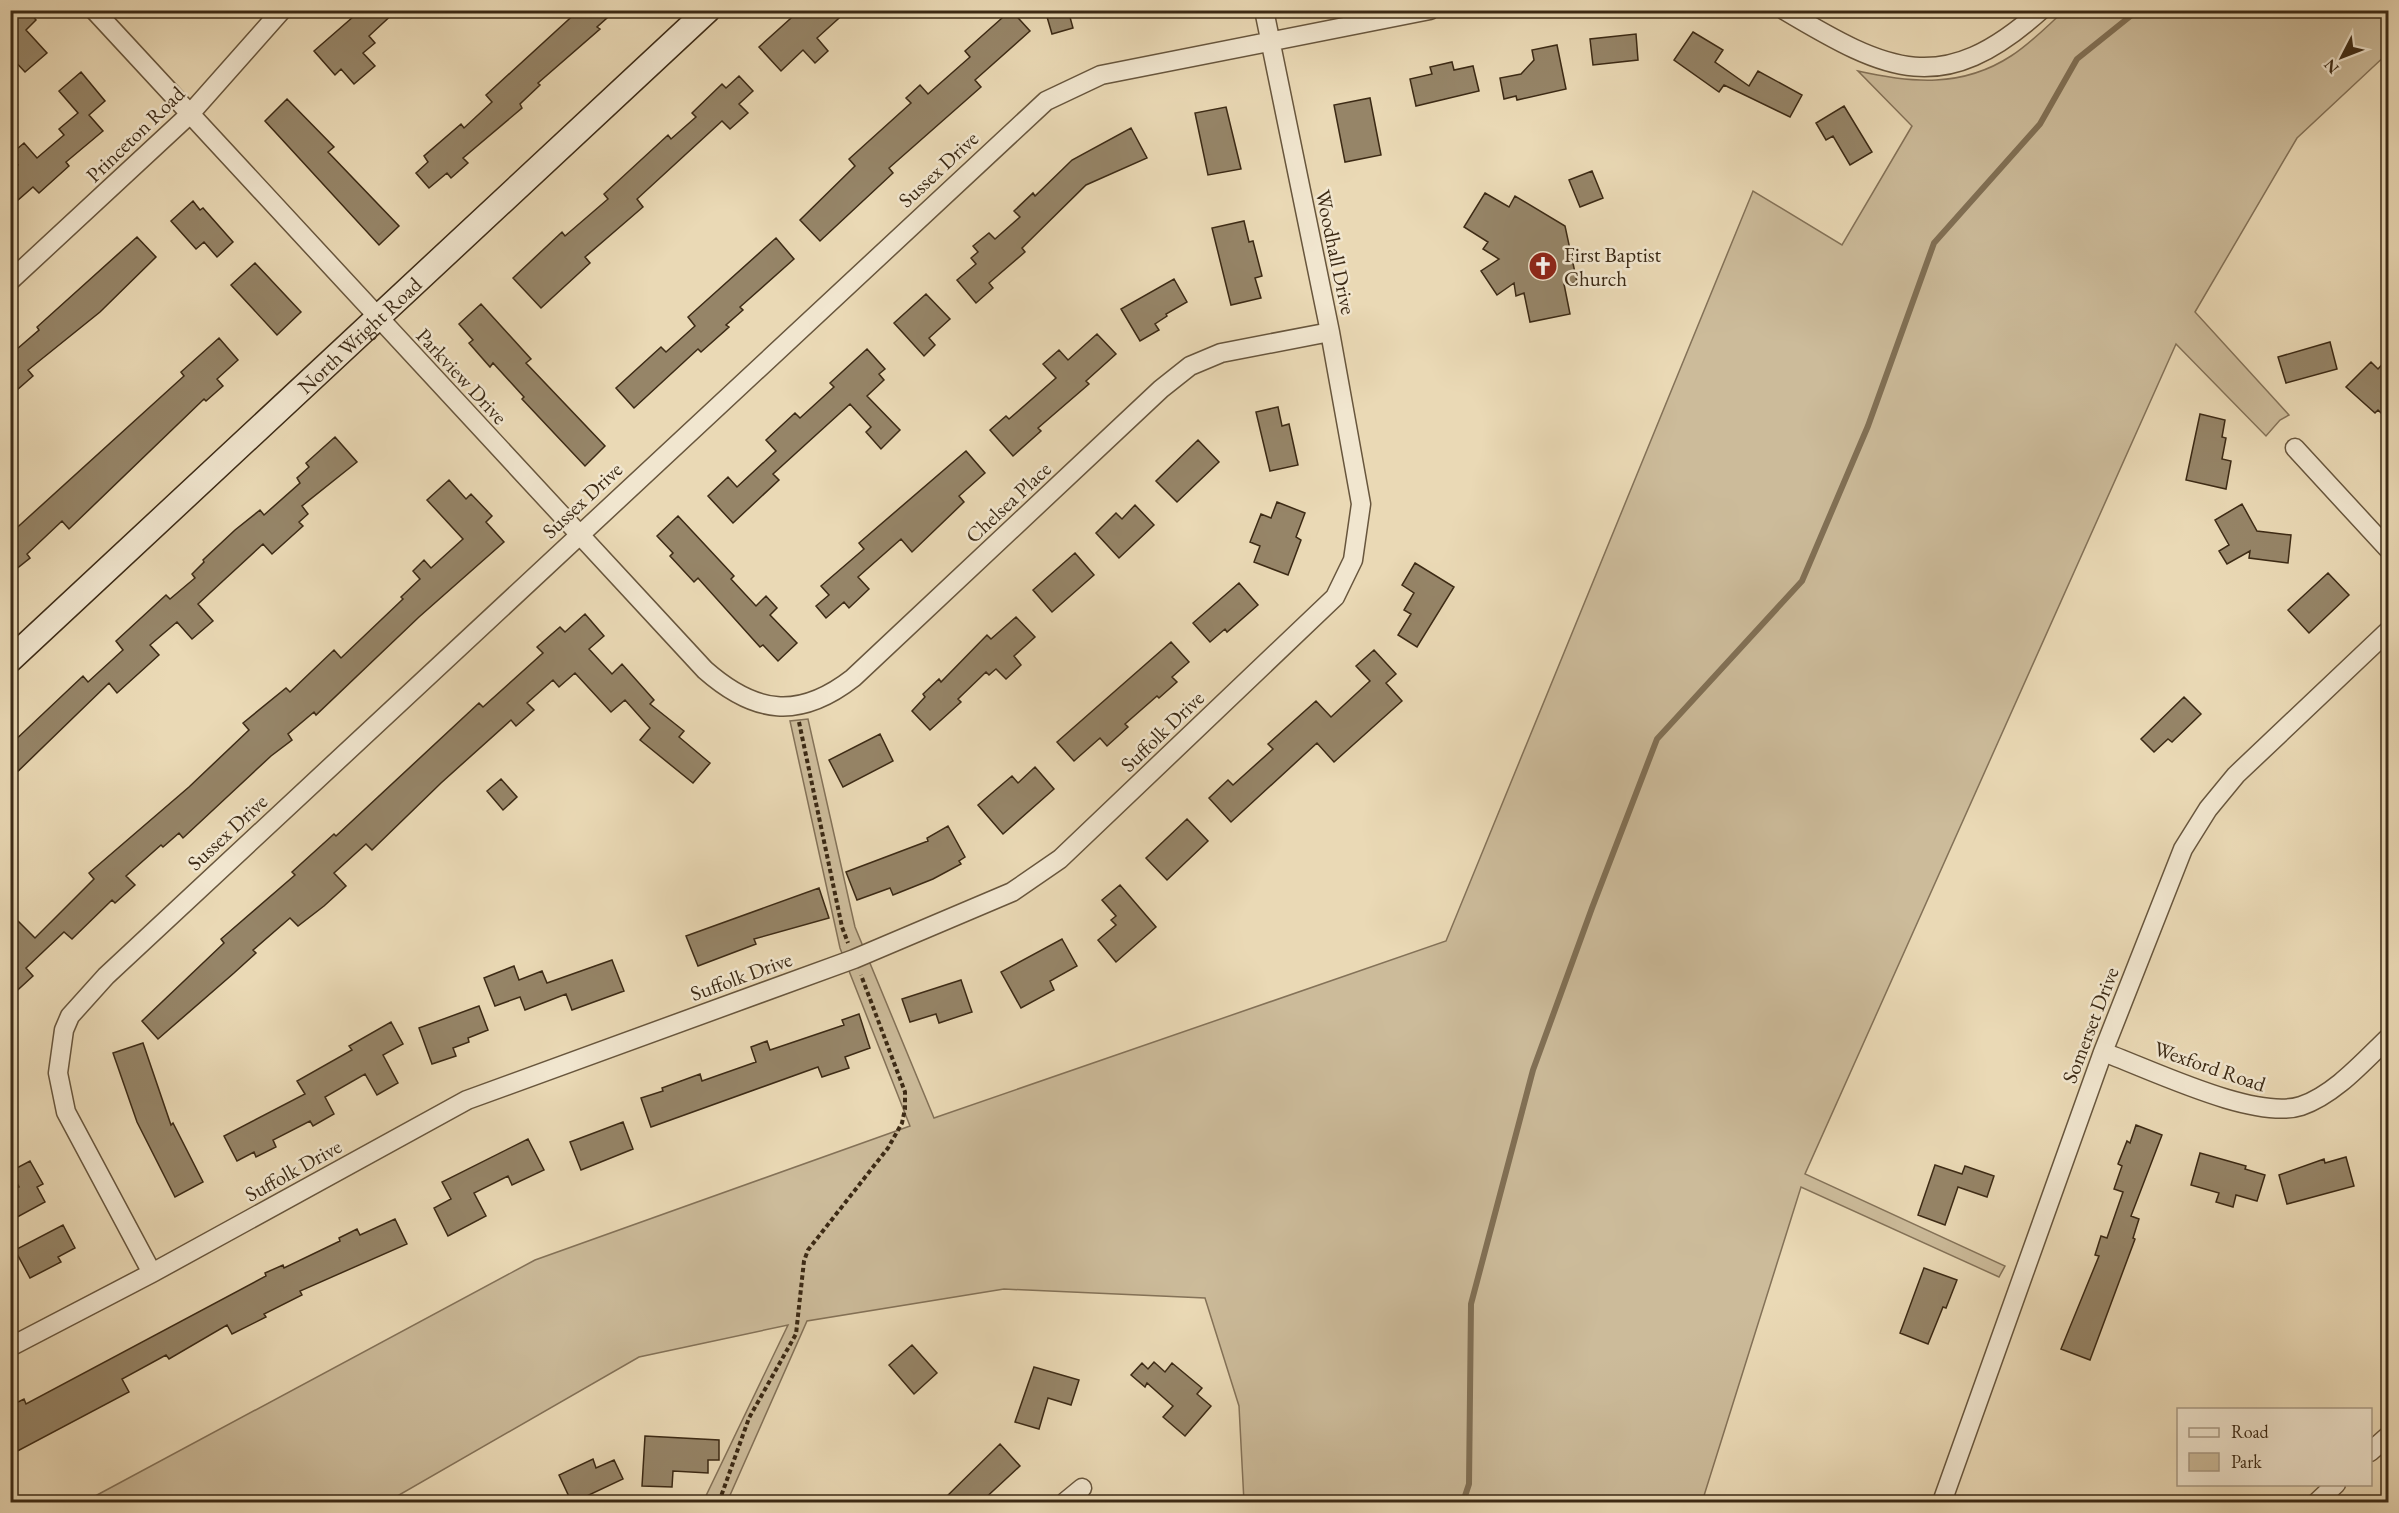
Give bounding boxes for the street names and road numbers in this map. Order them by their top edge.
street label: Princeton Road [80,80,190,188]
street label: Sussex Drive [892,125,984,213]
street label: Woodhall Drive [1310,187,1362,317]
street label: North Wright Road [291,270,427,399]
street label: Parkview Drive [411,322,513,430]
street label: Chelsea Place [959,455,1057,549]
street label: Sussex Drive [536,456,628,544]
street label: Suffolk Drive [1114,684,1210,778]
street label: Sussex Drive [181,788,273,876]
street label: Suffolk Drive [686,945,796,1007]
street label: Somerset Drive [2055,963,2125,1087]
street label: Wexford Road [2151,1034,2270,1098]
street label: Suffolk Drive [240,1132,346,1208]

